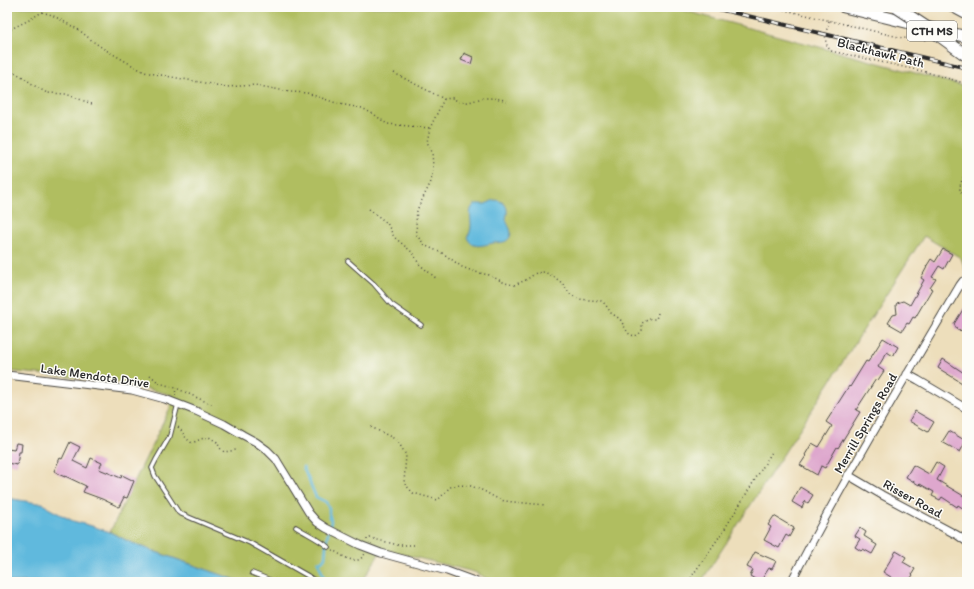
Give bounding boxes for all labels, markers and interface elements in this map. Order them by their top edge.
road number: CTH MS [907,21,957,41]
street label: Blackhawk Path [836,34,926,71]
street label: Lake Mendota Drive [40,360,150,391]
street label: Merrill Springs Road [831,370,900,476]
street label: Risser Road [881,476,945,521]

